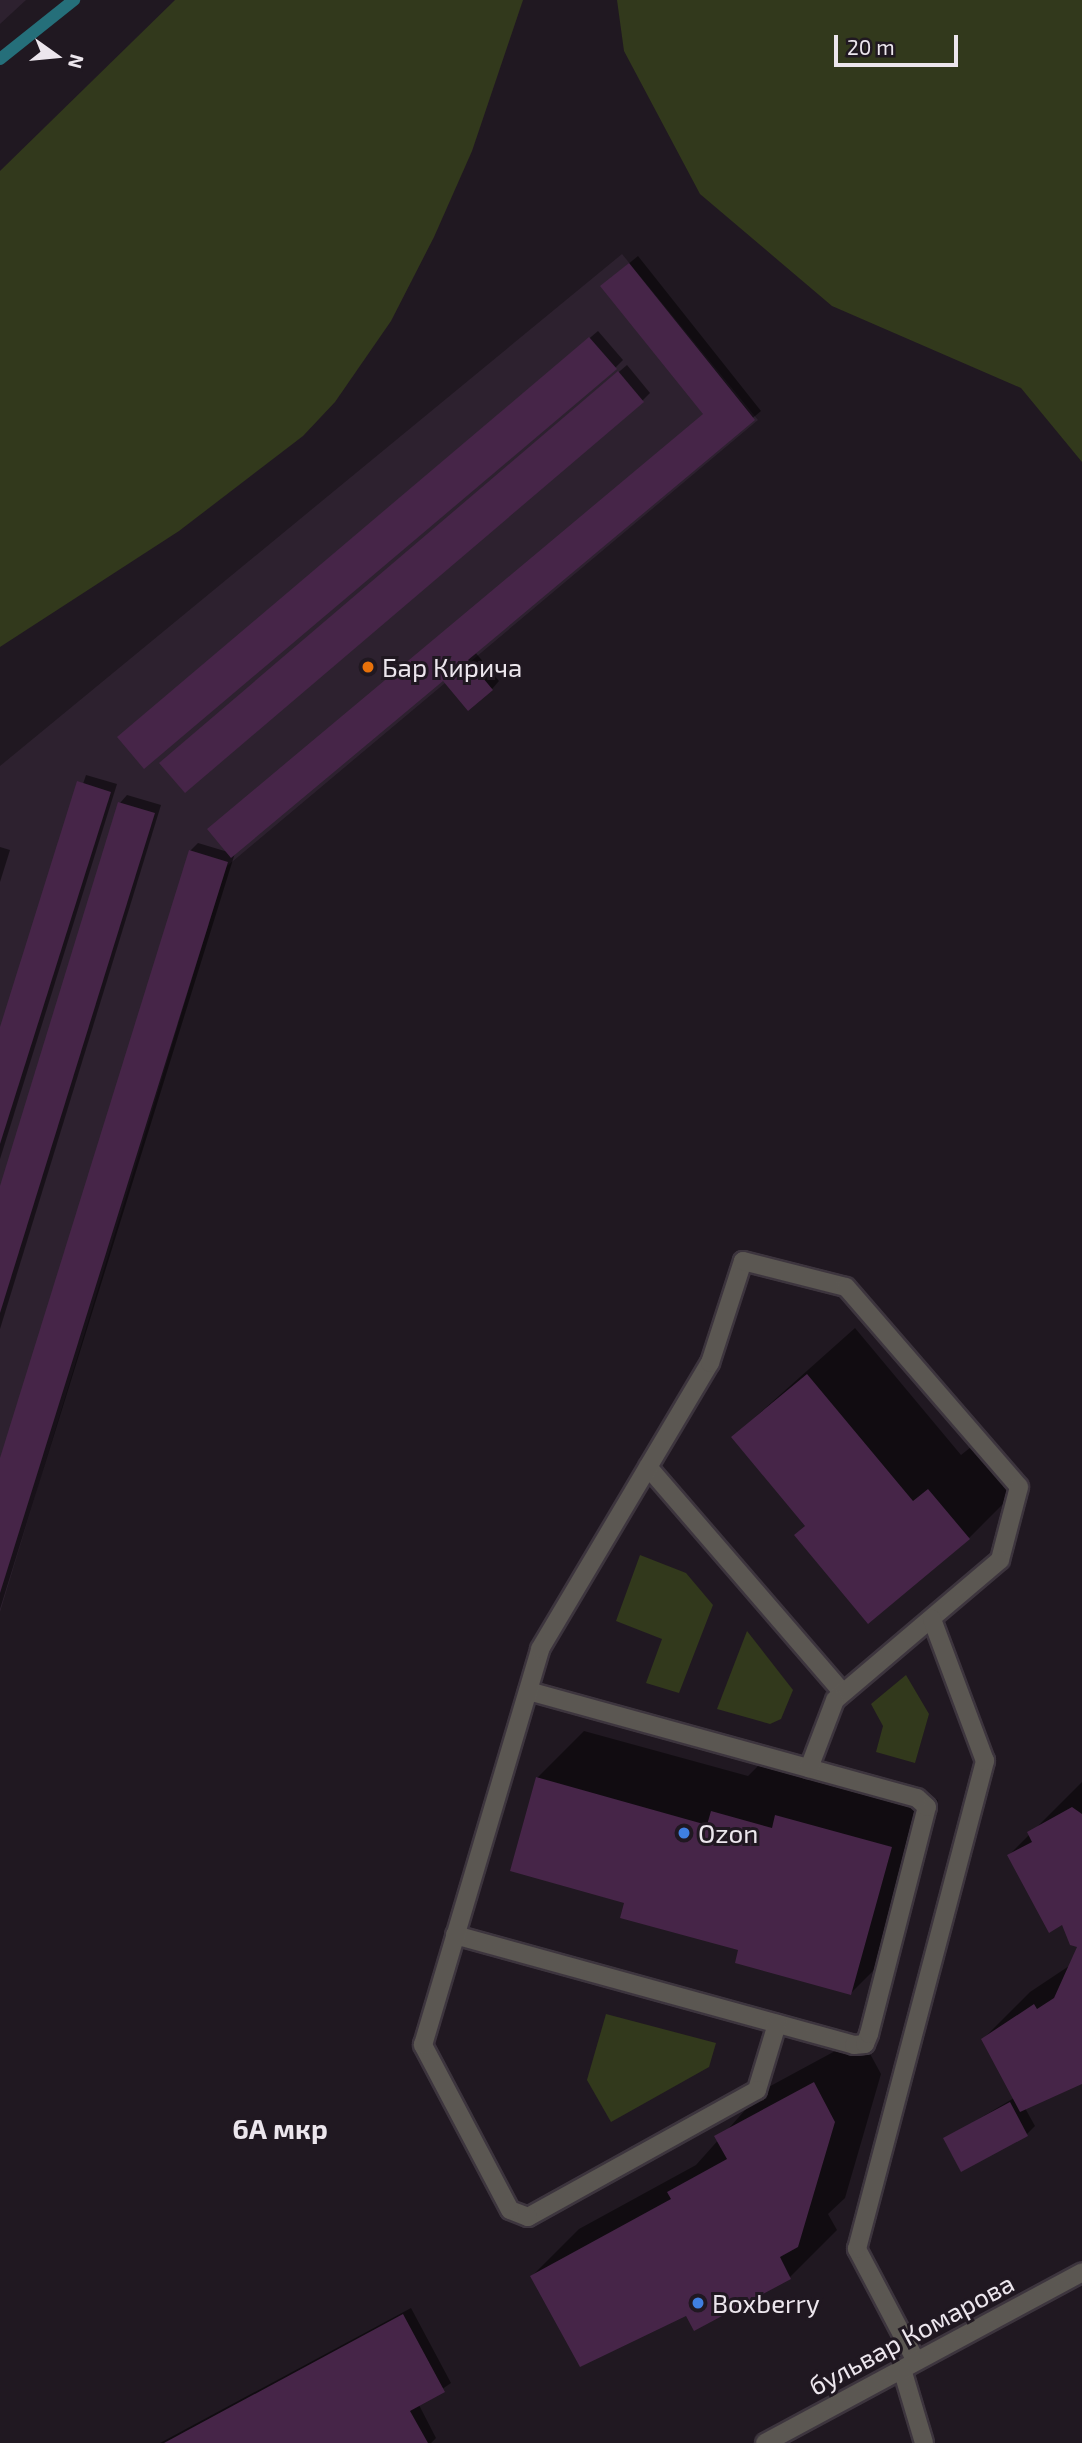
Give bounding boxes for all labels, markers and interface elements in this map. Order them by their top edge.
north arrow [21,21,91,91]
scale bar [837,21,961,65]
text: 20 m [847,34,895,59]
text: N [64,52,90,71]
place label: Бар Кирича [382,651,522,683]
marker: Бар Кирича [360,659,376,675]
place label: Ozon [698,1817,758,1849]
marker: Ozon [676,1825,692,1841]
district label: 6А мкр [232,2111,328,2145]
street label: бульвар Комарова [803,2267,1019,2401]
place label: Boxberry [712,2287,820,2319]
marker: Boxberry [690,2295,706,2311]

